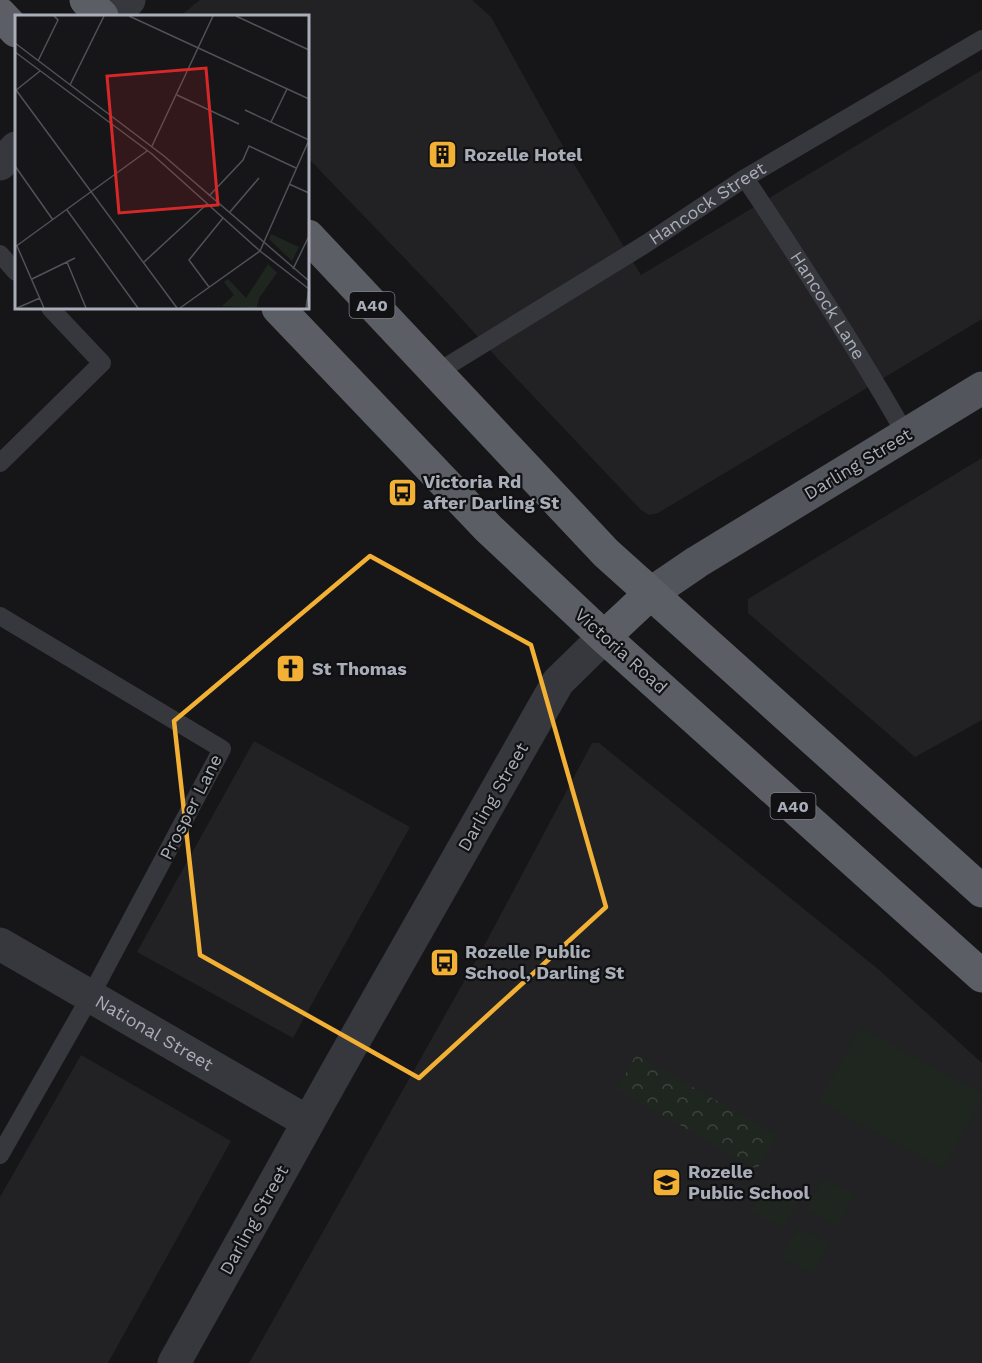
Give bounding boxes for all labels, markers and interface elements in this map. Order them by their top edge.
inset map [15,15,309,309]
building icon: Rozelle Hotel [427,139,459,171]
place label: Rozelle Hotel [464,144,582,165]
street label: Hancock Street [645,157,770,249]
street label: Hancock Lane [786,247,870,363]
road number: A40 [350,292,394,318]
street label: Darling Street [800,423,916,504]
place label: Victoria Rd after Darling St [423,471,559,513]
bus stop icon: Victoria Rd after Darling St [386,476,418,508]
street label: Victoria Road [571,604,672,698]
church icon: St Thomas [275,653,307,685]
place label: St Thomas [312,658,407,679]
street label: Darling Street [453,738,532,855]
street label: Prosper Lane [155,751,226,863]
road number: A40 [770,793,816,819]
place label: Rozelle Public School, Darling St [465,941,624,983]
bus stop icon: Rozelle Public School, Darling St [428,946,460,978]
street label: National Street [92,990,217,1075]
street label: Darling Street [215,1161,293,1278]
place label: Rozelle Public School [688,1161,809,1203]
school or university icon: Rozelle Public School [651,1166,683,1198]

